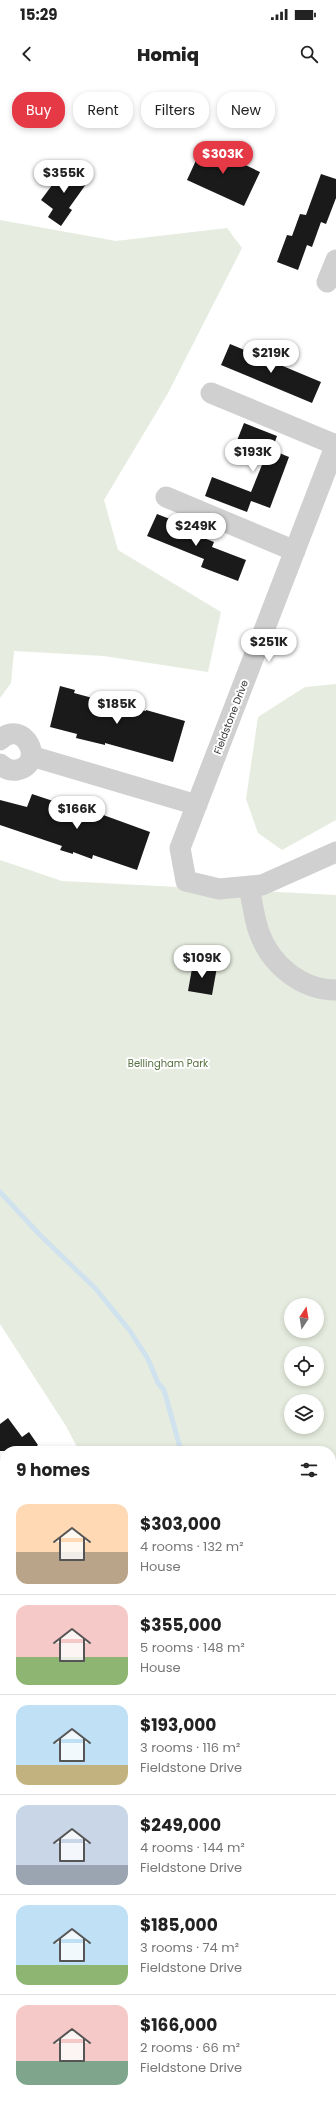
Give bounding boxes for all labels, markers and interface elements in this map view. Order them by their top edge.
text: 15:29 [20,4,57,25]
text: Homiq [137,42,199,67]
icon: back [16,43,38,65]
icon: search [298,43,320,65]
chip: Buy [12,92,65,128]
chip: Rent [73,92,133,128]
chip: Filters [141,92,209,128]
chip: New [217,92,275,128]
pin: $303K [195,141,251,175]
text: $303K [202,144,244,163]
pin: $355K [36,160,92,194]
text: $355K [43,163,85,182]
pin: $219K [243,340,299,374]
text: $219K [252,343,290,362]
pin: $193K [225,439,281,473]
text: $193K [234,442,272,461]
pin: $249K [168,513,224,547]
text: $249K [175,516,217,535]
pin: $251K [241,629,297,663]
text: $251K [250,632,288,651]
street label: Fieldstone Drive [210,678,252,756]
pin: $185K [89,691,145,725]
text: $185K [97,694,137,713]
pin: $166K [49,796,105,830]
text: $166K [57,799,97,818]
pin: $109K [174,945,230,979]
text: $109K [183,948,221,967]
park label: Bellingham Park [128,1056,209,1071]
north arrow [284,1298,324,1338]
map controls [284,1298,324,1434]
button: locate [284,1346,324,1386]
button: layers [284,1394,324,1434]
text: 9 homes [16,1458,90,1482]
icon: filters [298,1459,320,1481]
text: $303,000 [140,1512,221,1536]
icon: home [48,1520,96,1568]
text: 4 rooms · 132 m² [140,1537,243,1556]
text: House [140,1557,180,1576]
text: $355,000 [140,1613,222,1637]
icon: home [48,1621,96,1669]
text: 5 rooms · 148 m² [140,1638,245,1657]
text: House [140,1658,180,1677]
text: $193,000 [140,1713,216,1737]
icon: home [48,1721,96,1769]
text: 3 rooms · 116 m² [140,1738,240,1757]
text: Fieldstone Drive [140,1758,242,1777]
text: $249,000 [140,1813,221,1837]
icon: home [48,1821,96,1869]
text: 4 rooms · 144 m² [140,1838,245,1857]
text: Fieldstone Drive [140,1858,242,1877]
text: $185,000 [140,1913,218,1937]
icon: home [48,1921,96,1969]
text: 3 rooms · 74 m² [140,1938,239,1957]
text: Fieldstone Drive [140,1958,242,1977]
text: $166,000 [140,2013,217,2037]
icon: home [48,2021,96,2069]
text: 2 rooms · 66 m² [140,2038,240,2057]
text: Fieldstone Drive [140,2058,242,2077]

